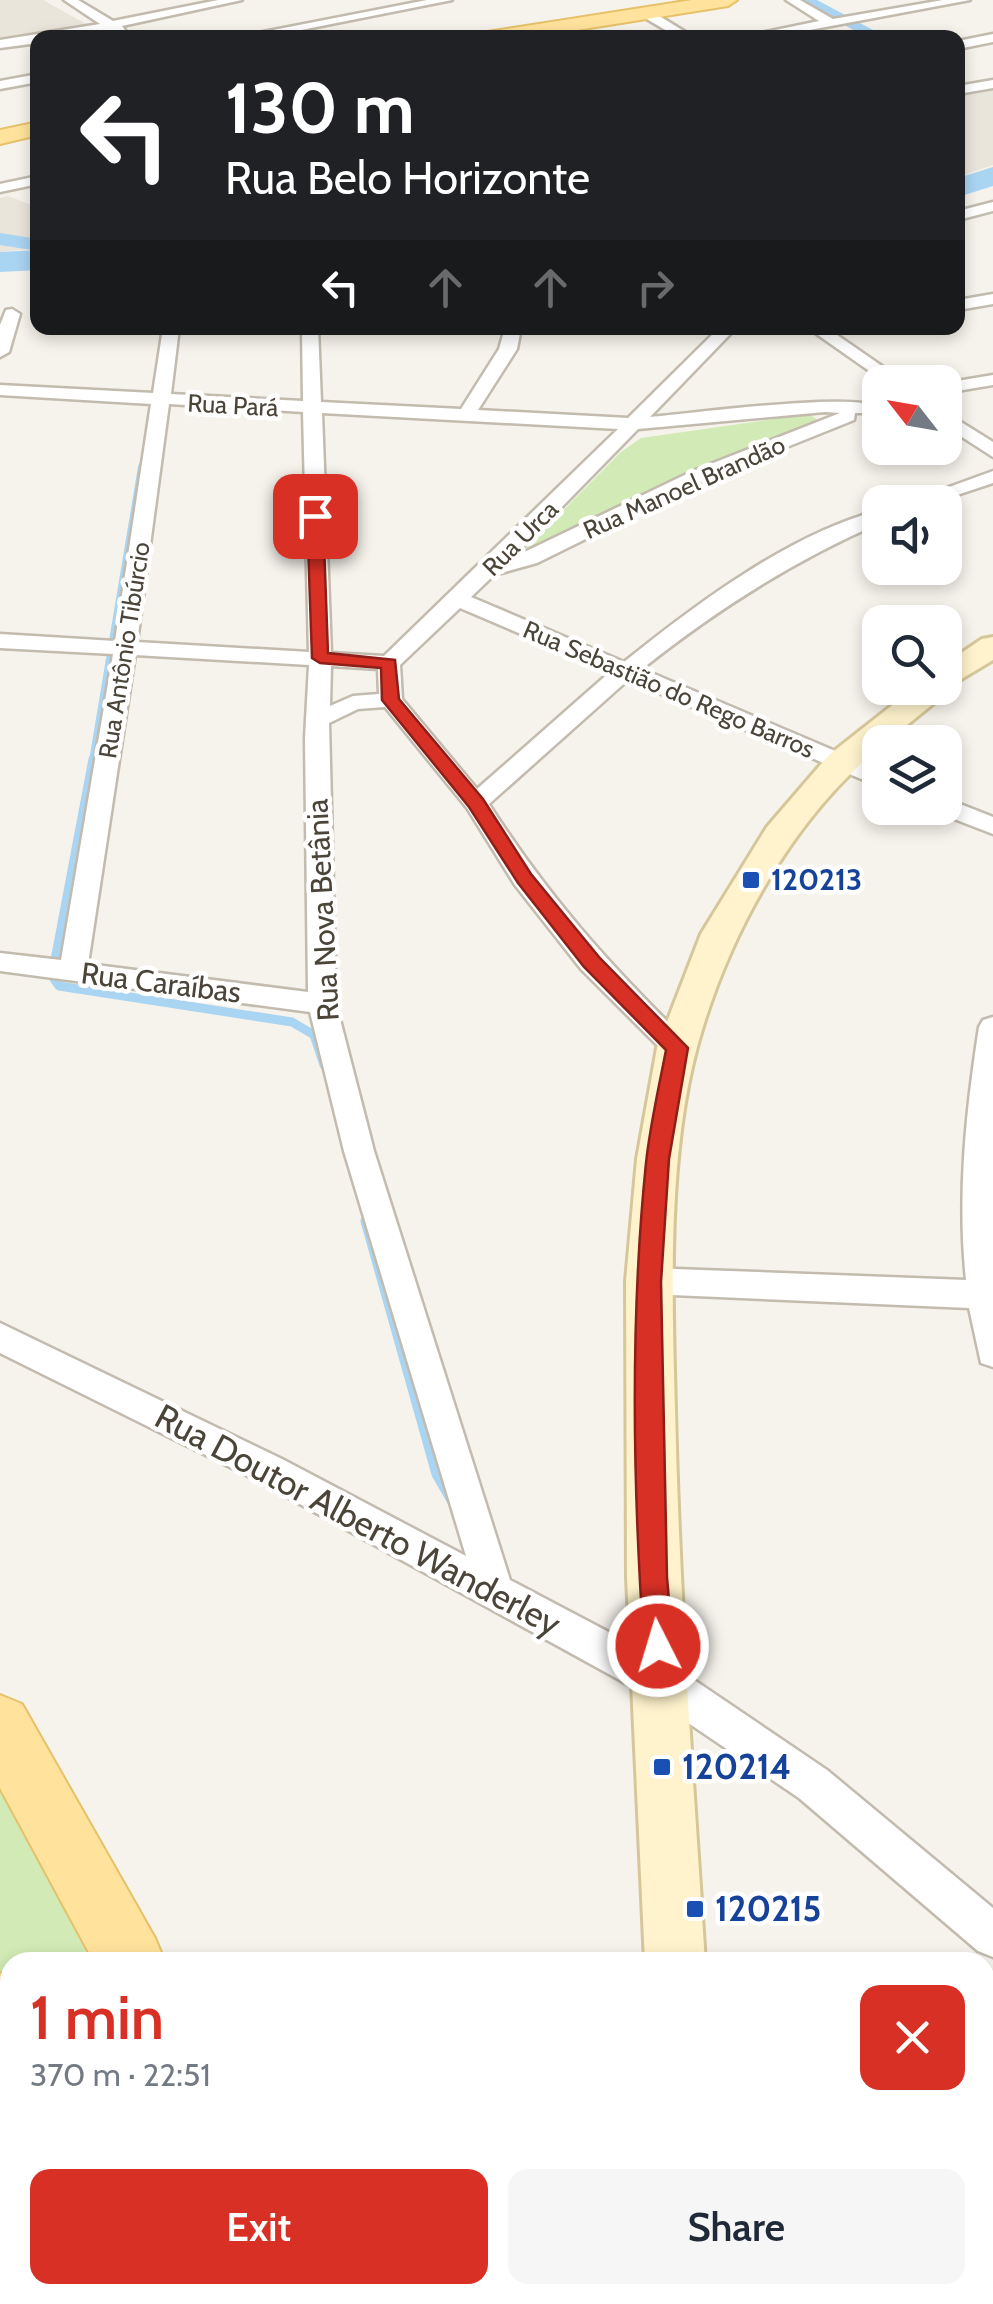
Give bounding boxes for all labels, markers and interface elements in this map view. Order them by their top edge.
text: 130 m [225,65,415,151]
icon: left [60,70,190,200]
text: Rua Belo Horizonte [225,151,590,205]
icon: left [313,260,368,315]
icon: ahead [418,260,473,315]
icon: ahead [523,260,578,315]
icon: right [628,260,683,315]
north arrow [862,365,962,465]
map controls [862,365,962,825]
street label: Rua Pará [187,388,279,422]
street label: Rua Manoel Brandão [578,429,790,545]
pin [273,474,358,559]
button: sound [862,485,962,585]
icon: arrive [288,489,343,544]
street label: Rua Urca [476,494,564,582]
street label: Rua Antônio Tibúrcio [92,540,156,760]
button: search [862,605,962,705]
street label: Rua Sebastião do Rego Barros [519,614,819,764]
button: layers [862,725,962,825]
street label: Rua Nova Betânia [298,797,347,1022]
place label: 120213 [771,861,862,898]
marker: 120213 [740,869,762,891]
street label: Rua Caraíbas [79,954,243,1011]
street label: Rua Doutor Alberto Wanderley [148,1394,569,1645]
position arrow [606,1594,710,1698]
place label: 120214 [682,1745,791,1788]
marker: 120214 [651,1756,673,1778]
place label: 120215 [715,1887,821,1930]
marker: 120215 [684,1898,706,1920]
text: 1 min [30,1981,164,2054]
button: close [860,1985,965,2090]
text: 370 m · 22:51 [30,2055,211,2094]
button: Exit [30,2169,488,2284]
button: Share [508,2169,965,2284]

